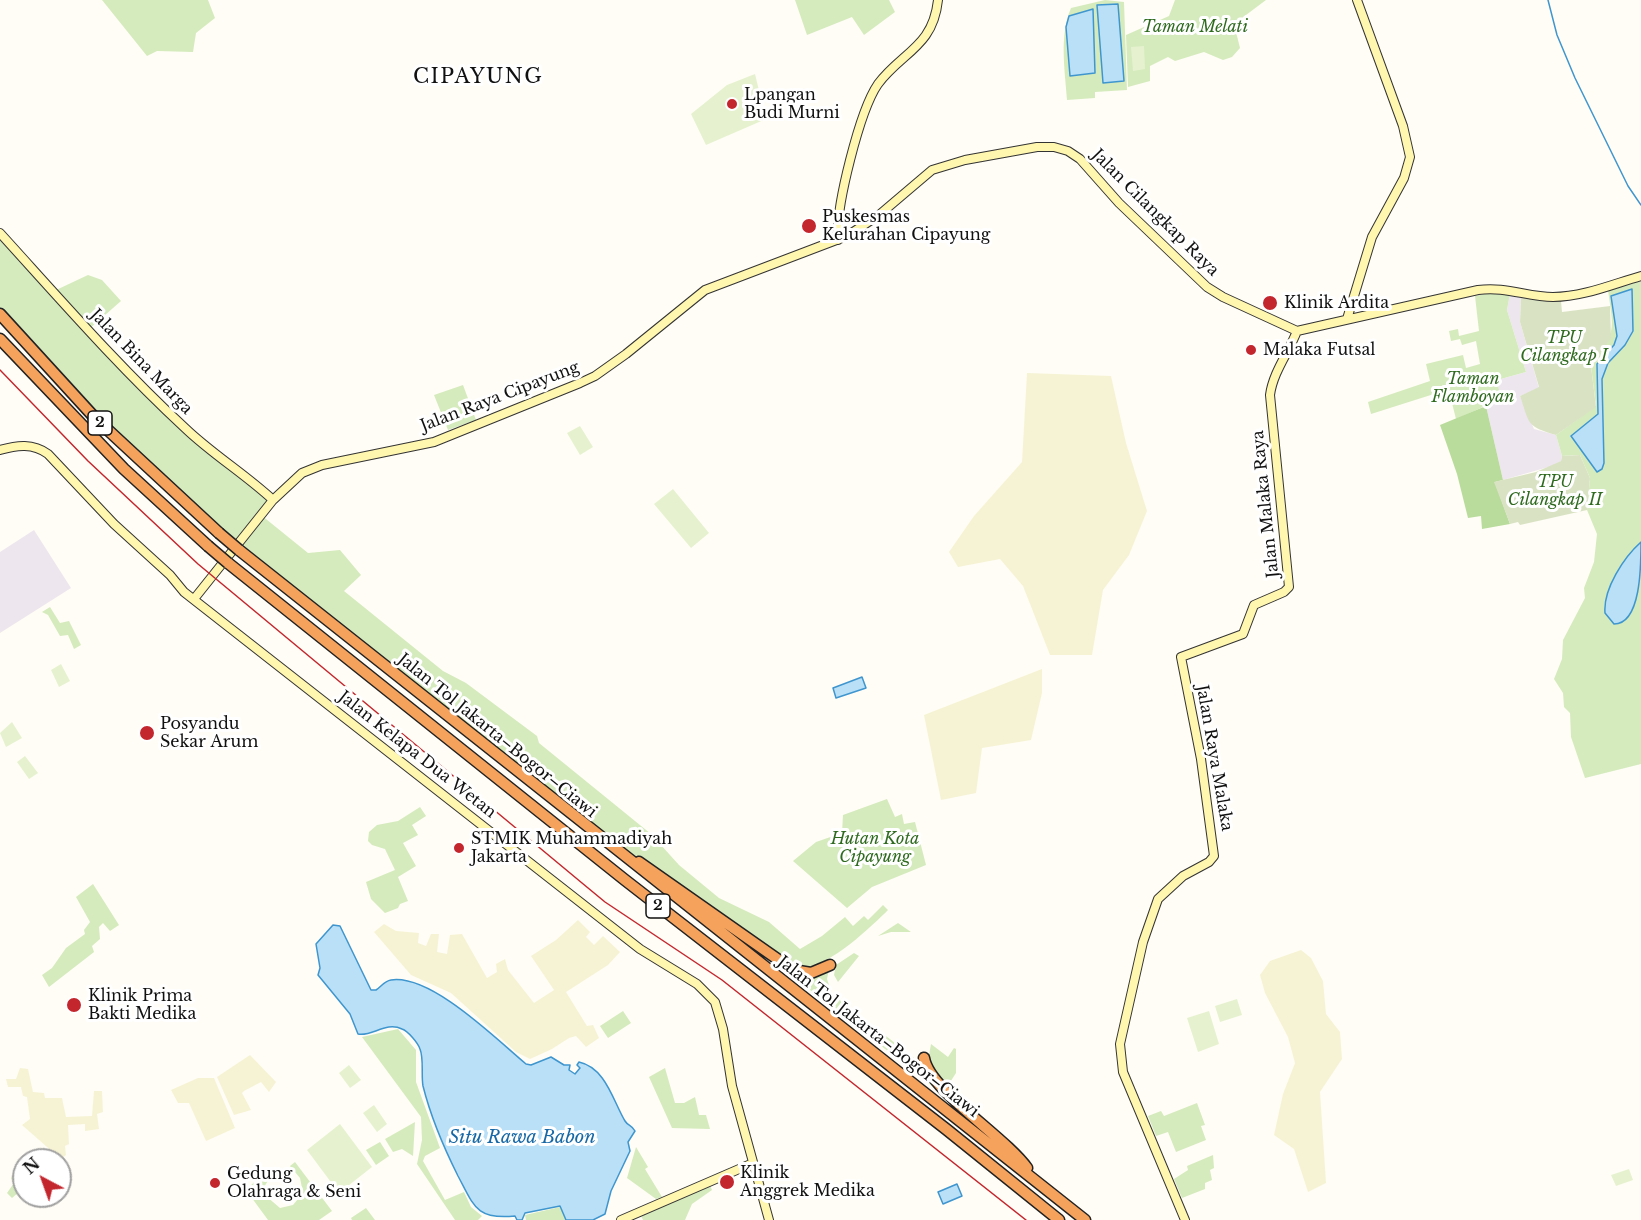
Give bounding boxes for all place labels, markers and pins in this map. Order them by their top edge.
place label: Lpangan Budi Murni [744,85,840,123]
marker: Lpangan Budi Murni [725,97,739,111]
place label: Puskesmas Kelurahan Cipayung [822,207,990,245]
marker: Puskesmas Kelurahan Cipayung [800,217,818,235]
place label: Klinik Ardita [1284,293,1389,313]
marker: Klinik Ardita [1261,294,1279,312]
place label: Malaka Futsal [1263,340,1375,360]
marker: Malaka Futsal [1244,343,1258,357]
place label: Posyandu Sekar Arum [160,714,258,752]
marker: Posyandu Sekar Arum [138,724,156,742]
place label: STMIK Muhammadiyah Jakarta [471,829,672,867]
marker: STMIK Muhammadiyah Jakarta [452,841,466,855]
place label: Klinik Prima Bakti Medika [88,986,196,1024]
marker: Klinik Prima Bakti Medika [65,996,83,1014]
place label: Klinik Anggrek Medika [740,1163,875,1201]
place label: Gedung Olahraga & Seni [227,1164,361,1202]
marker: Klinik Anggrek Medika [718,1173,736,1191]
marker: Gedung Olahraga & Seni [208,1176,222,1190]

